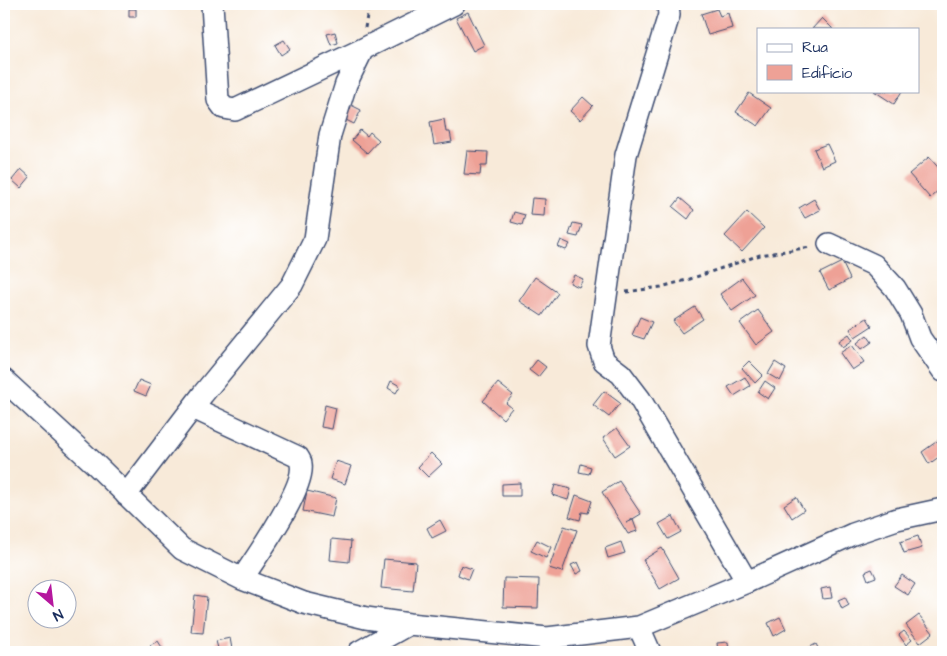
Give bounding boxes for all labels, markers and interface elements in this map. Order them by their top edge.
legend [757,28,920,92]
text: Rua [802,37,828,58]
text: Edifício [802,63,853,84]
north arrow [28,578,78,628]
text: N [49,604,66,626]

